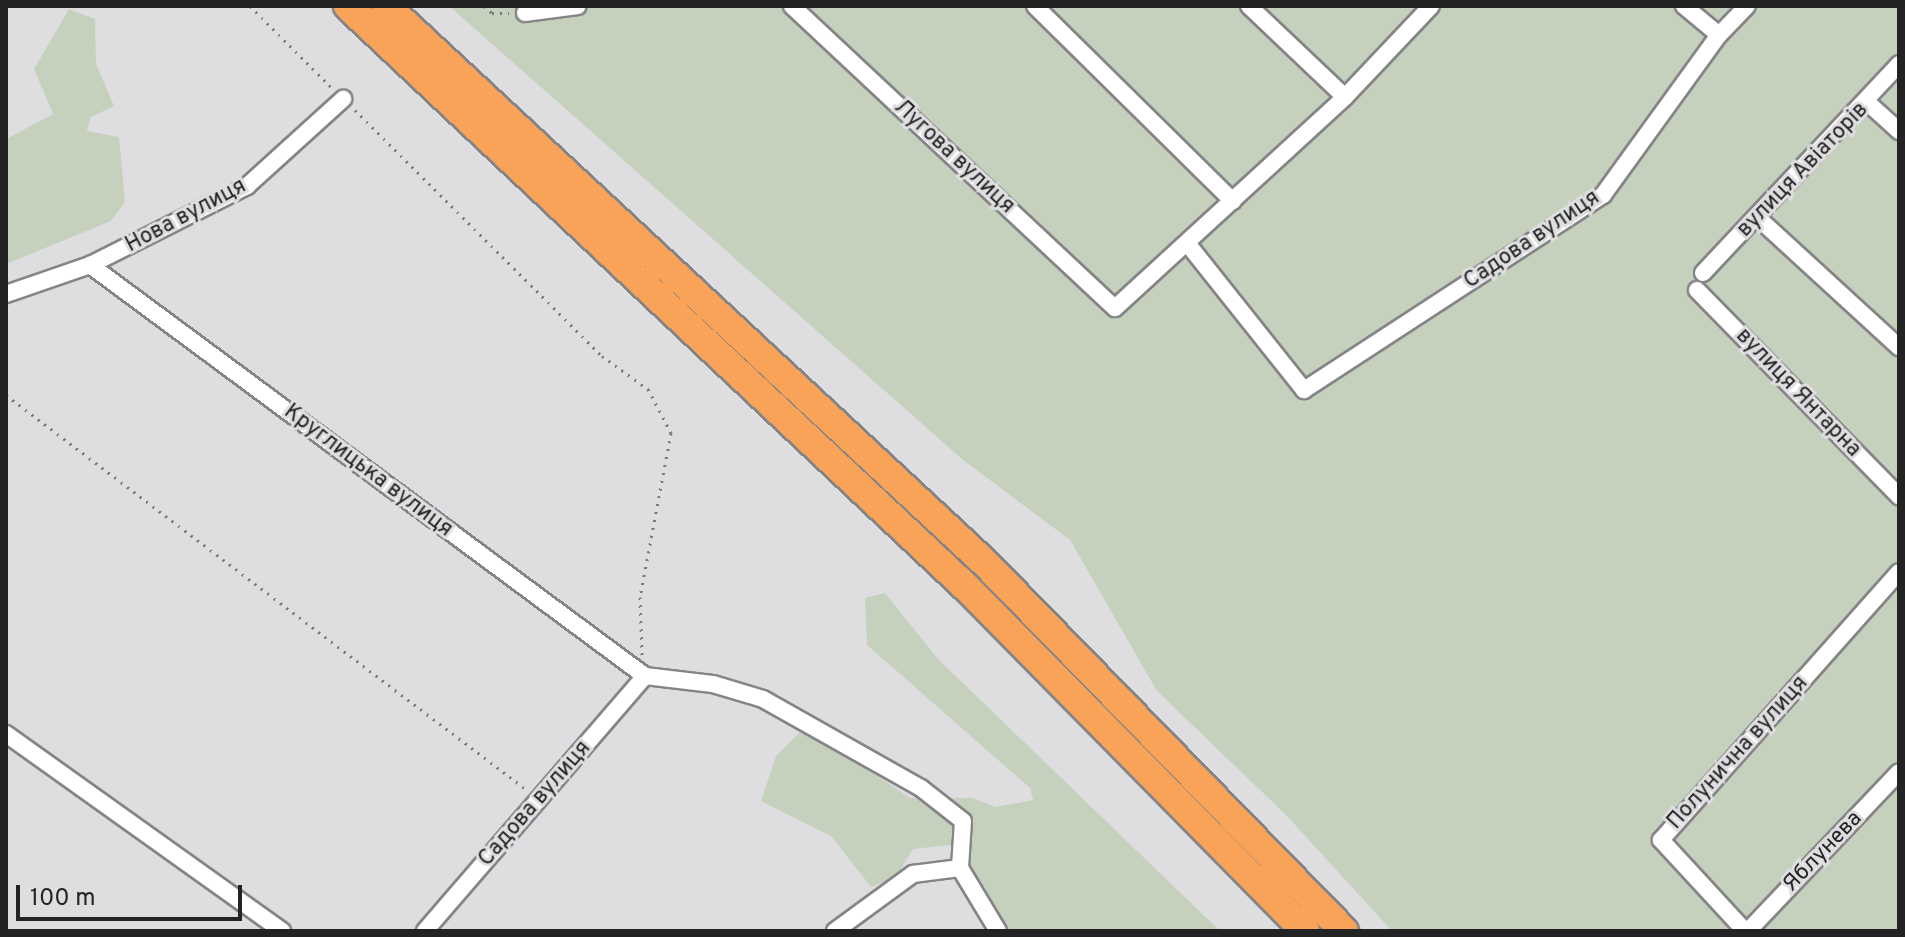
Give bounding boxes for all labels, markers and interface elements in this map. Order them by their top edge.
street label: Лугова вулиця [888,94,1020,220]
street label: вулиця Авіаторів [1732,97,1874,243]
street label: Нова вулиця [121,173,251,259]
street label: Садова вулиця [1459,185,1605,295]
street label: вулиця Янтарна [1730,323,1866,463]
street label: Круглицька вулиця [278,399,458,543]
street label: Полунична вулиця [1662,671,1814,835]
street label: Садова вулиця [473,736,597,872]
street label: Яблунева [1778,806,1868,898]
scale bar [20,869,246,919]
text: 100 m [30,884,96,914]

